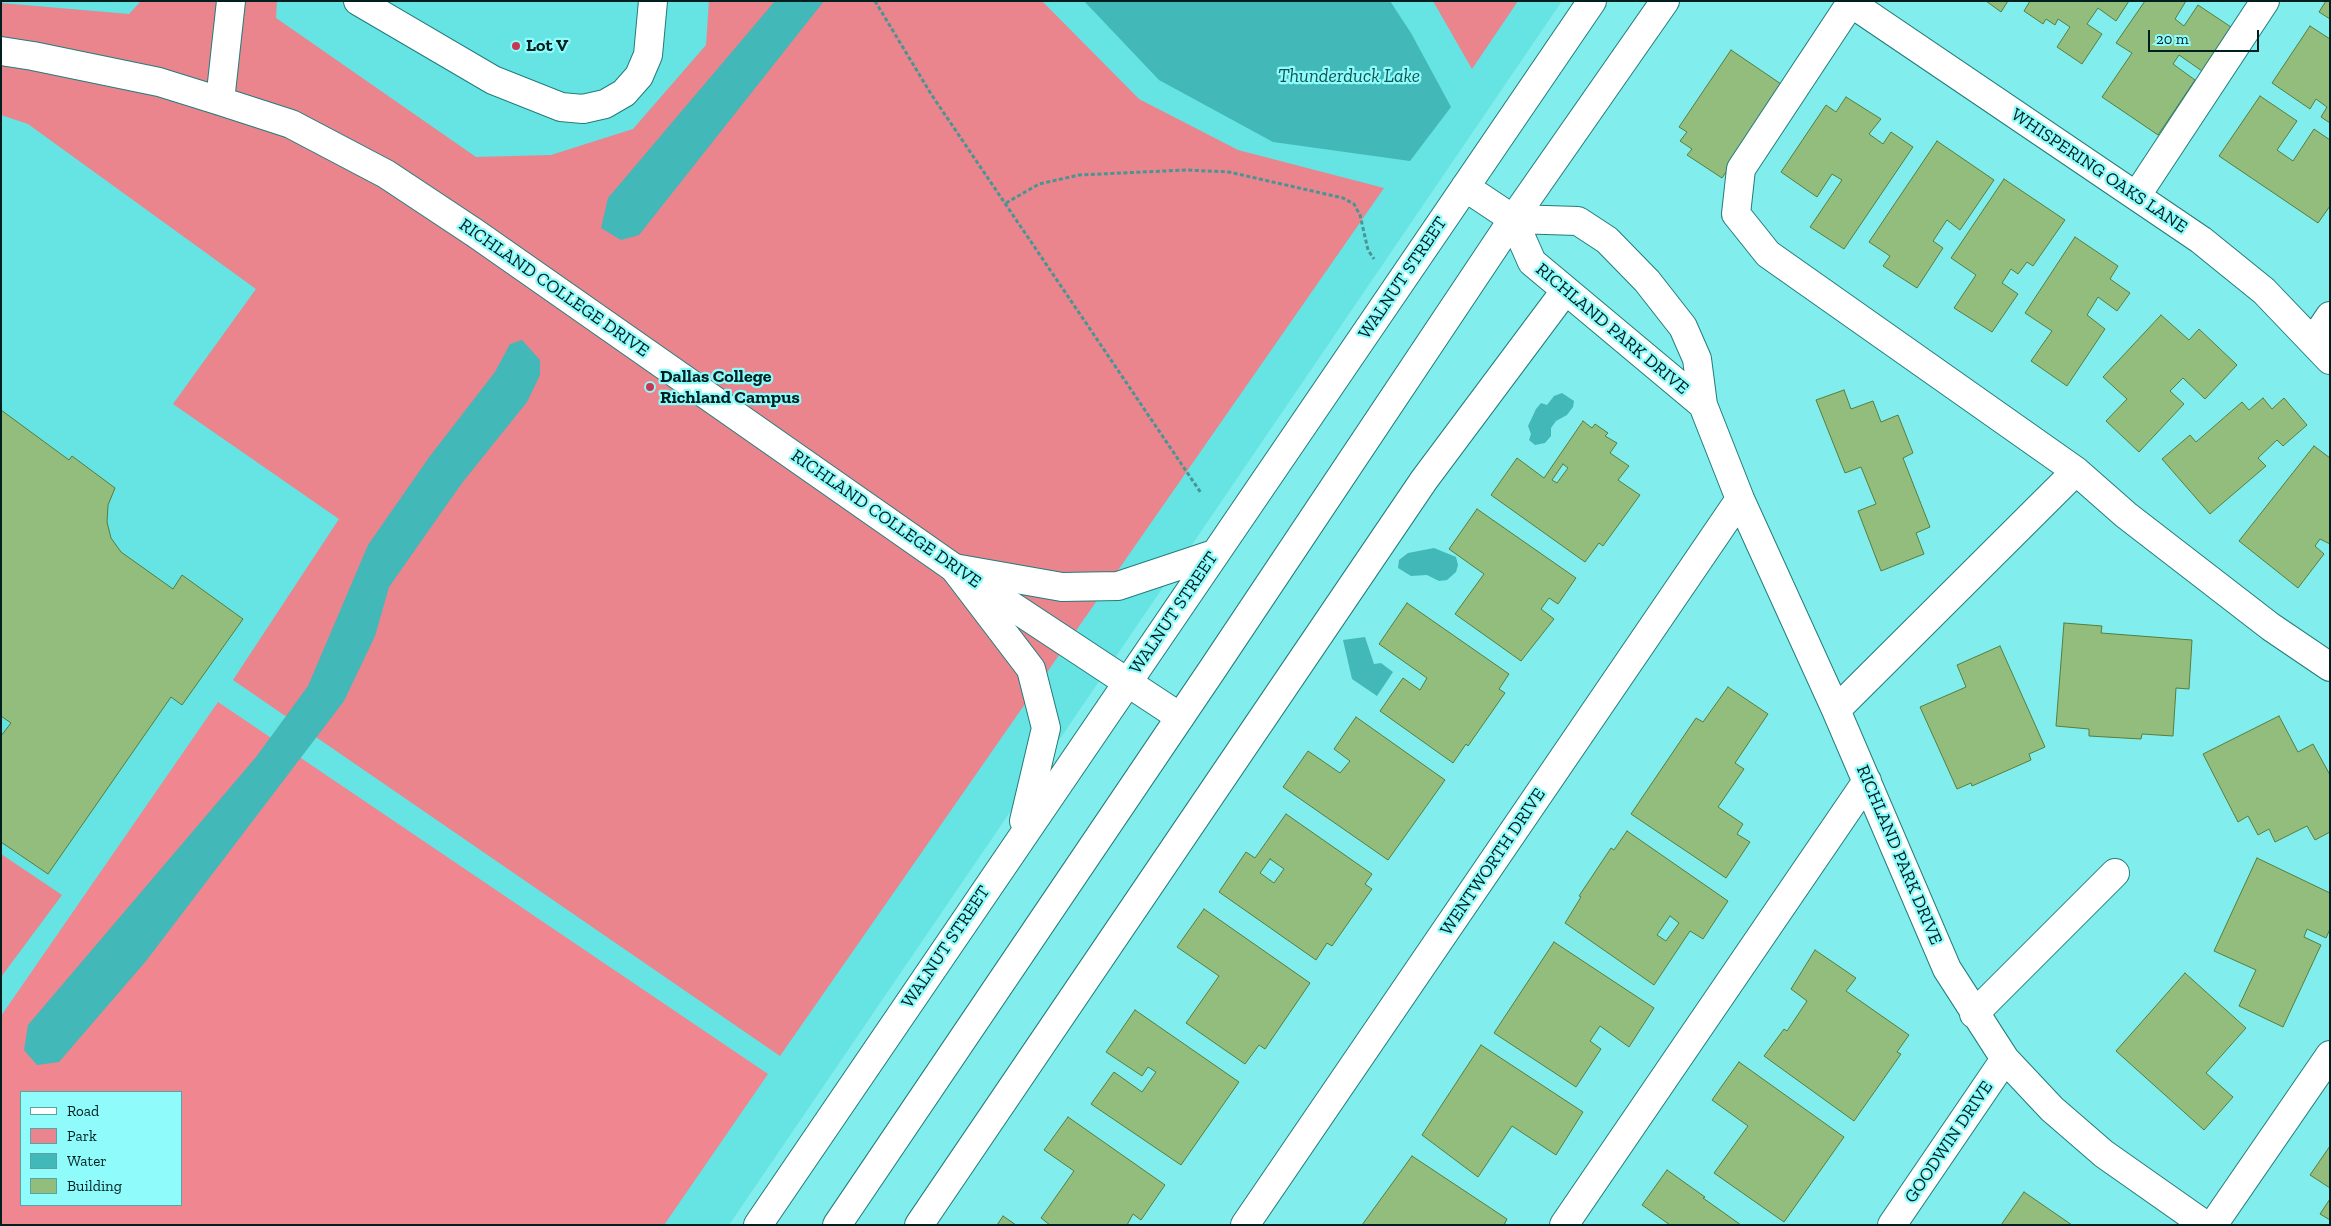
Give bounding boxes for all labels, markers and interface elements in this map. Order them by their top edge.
scale bar [2151,20,2262,52]
text: 20 m [2156,30,2189,48]
place label: Lot V [526,35,568,57]
marker: Lot V [510,40,522,52]
water label: Thunderduck Lake [1278,66,1420,88]
street label: WHISPERING OAKS LANE [2007,104,2191,238]
street label: WALNUT STREET [1354,213,1452,343]
street label: RICHLAND COLLEGE DRIVE [455,214,653,362]
street label: RICHLAND PARK DRIVE [1531,259,1693,399]
place label: Dallas College Richland Campus [660,366,800,408]
marker: Dallas College Richland Campus [644,381,656,393]
street label: RICHLAND COLLEGE DRIVE [787,445,985,593]
street label: WALNUT STREET [1125,548,1223,678]
street label: RICHLAND PARK DRIVE [1851,762,1947,948]
street label: WENTWORTH DRIVE [1436,784,1550,940]
street label: WALNUT STREET [897,882,995,1012]
street label: GOODWIN DRIVE [1900,1077,1998,1207]
legend [20,1091,182,1206]
text: Road [67,1102,99,1120]
text: Park [67,1127,97,1145]
text: Water [67,1152,107,1170]
text: Building [67,1177,122,1195]

